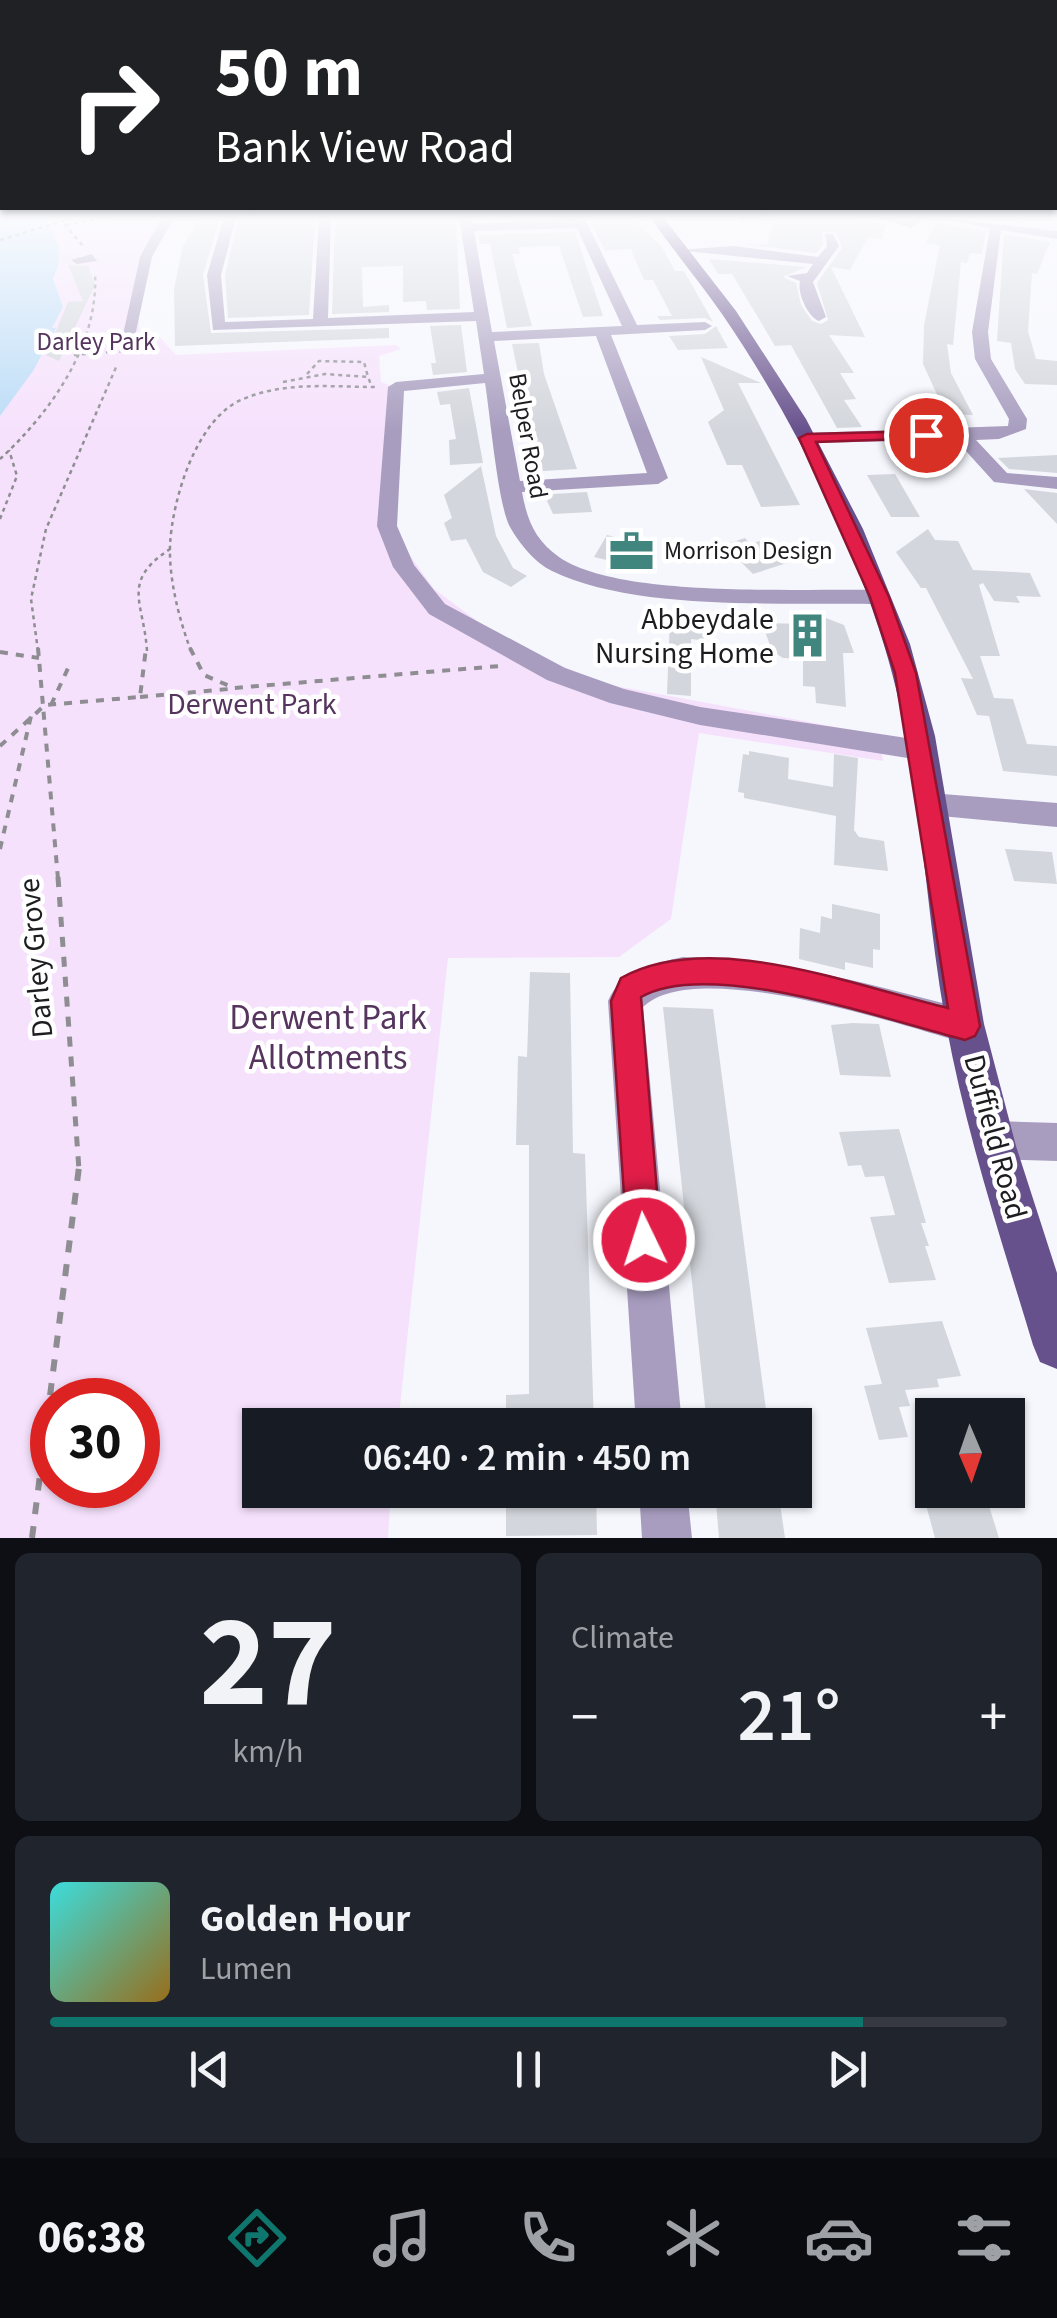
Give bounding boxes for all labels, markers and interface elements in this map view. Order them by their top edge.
text: 50 m [215,23,363,123]
icon: right [50,40,180,170]
text: Bank View Road [215,116,515,180]
park label: Darley Park [37,324,156,360]
street label: Belper Road [499,370,557,502]
pin [884,393,969,478]
icon: arrive [899,408,954,463]
office icon: Morrison Design [607,527,655,575]
place label: Morrison Design [664,533,833,569]
place label: Abbeydale Nursing Home [595,598,774,675]
building icon: Abbeydale Nursing Home [783,612,831,660]
park label: Derwent Park [167,683,337,726]
street label: Darley Grove [8,876,64,1040]
park label: Derwent Park Allotments [229,993,427,1083]
street label: Duffield Road [952,1050,1038,1224]
position arrow [592,1188,696,1292]
speed limit sign: 30 [30,1378,160,1508]
north arrow [915,1398,1025,1508]
map controls [915,1398,1025,1508]
text: 06:40 · 2 min · 450 m [363,1431,691,1485]
text: 27 [199,1571,337,1756]
text: Climate [571,1615,674,1661]
text: 21° [737,1663,841,1770]
text: − [571,1679,598,1757]
text: + [980,1679,1007,1757]
text: km/h [233,1729,303,1775]
text: Golden Hour [200,1892,410,1946]
text: Lumen [200,1946,293,1992]
icon: previous [182,2042,237,2097]
icon: pause [501,2042,556,2097]
icon: next [820,2042,875,2097]
icon: directions [222,2203,292,2273]
icon: music [367,2203,437,2273]
icon: phone [513,2203,583,2273]
icon: climate [658,2203,728,2273]
icon: car [804,2203,874,2273]
icon: filters [949,2203,1019,2273]
text: 06:38 [38,2206,146,2270]

